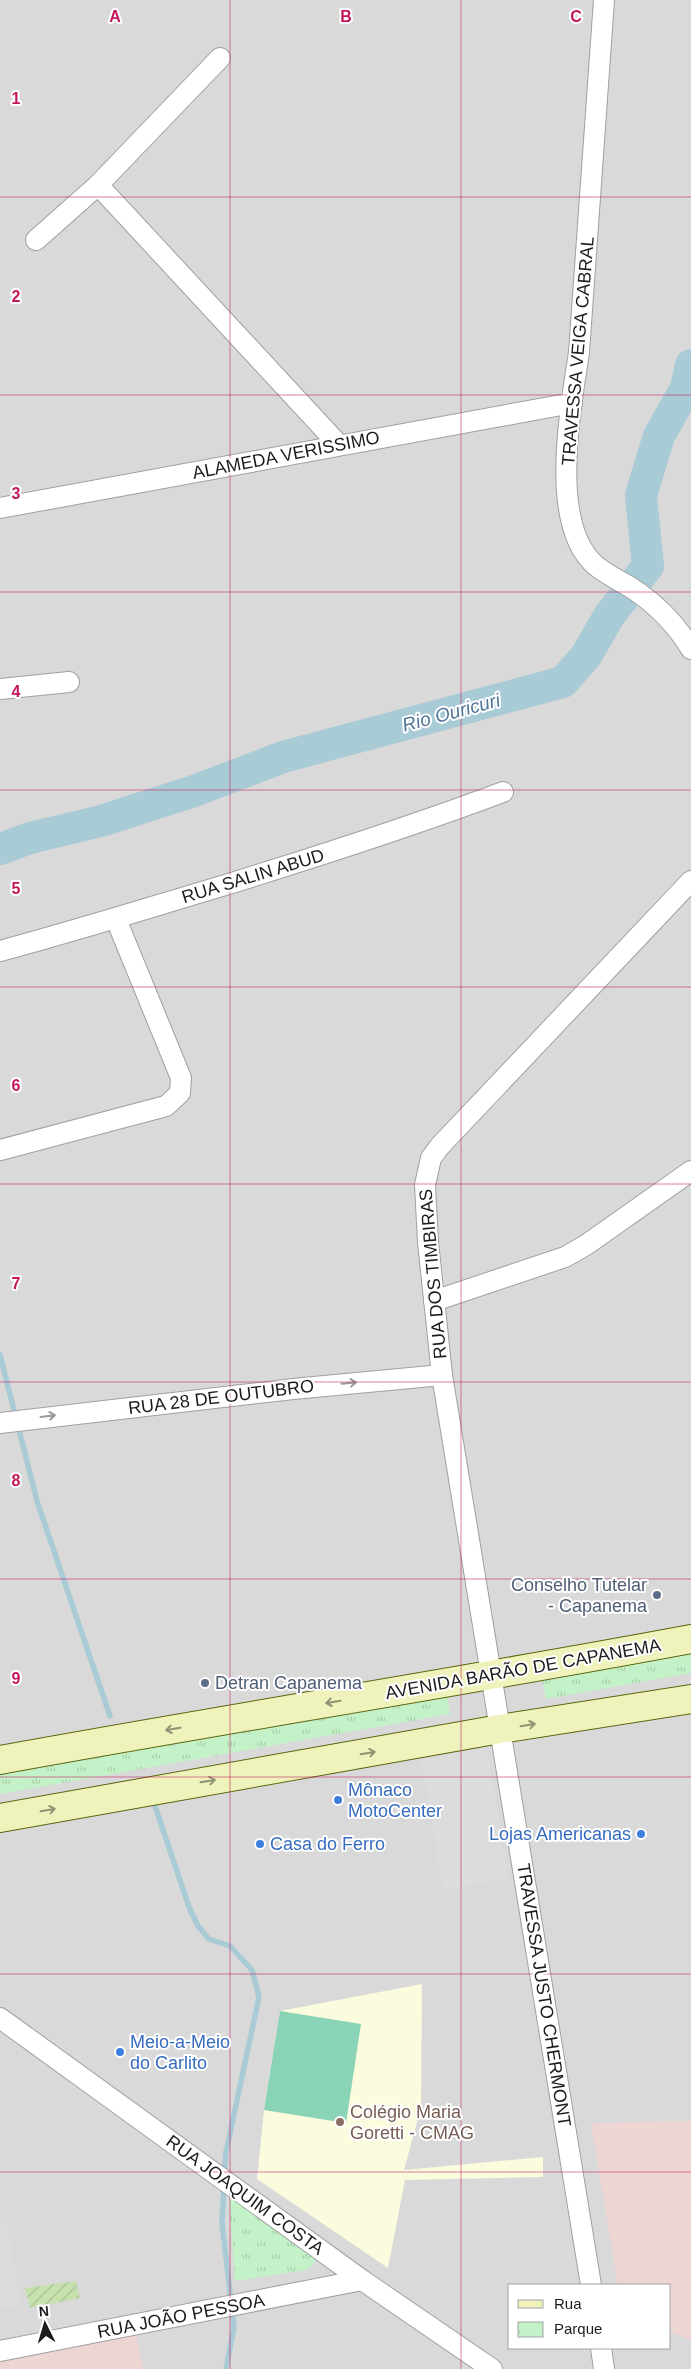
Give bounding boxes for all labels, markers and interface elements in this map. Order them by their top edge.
text: A [109,8,121,25]
text: B [340,8,352,25]
text: C [570,8,582,25]
text: 1 [12,90,21,107]
street label: TRAVESSA VEIGA CABRAL [558,236,598,466]
text: 2 [12,288,21,305]
street label: ALAMEDA VERISSIMO [191,427,381,483]
text: 3 [12,485,21,502]
text: 4 [12,683,21,700]
water label: Rio Ouricuri [400,689,503,736]
street label: RUA SALIN ABUD [179,845,327,907]
text: 5 [12,880,21,897]
text: 6 [12,1077,21,1094]
street label: RUA DOS TIMBIRAS [416,1188,450,1360]
text: 7 [12,1275,21,1292]
street label: RUA 28 DE OUTUBRO [127,1376,315,1418]
one-way arrow [341,1379,357,1388]
one-way arrow [40,1411,56,1421]
text: 8 [12,1472,21,1489]
place label: Conselho Tutelar - Capanema [511,1575,648,1616]
marker: Conselho Tutelar - Capanema [651,1589,663,1601]
street label: AVENIDA BARÃO DE CAPANEMA [384,1634,662,1703]
text: 9 [12,1670,21,1687]
place label: Detran Capanema [215,1673,363,1693]
marker: Detran Capanema [199,1677,211,1689]
one-way arrow [325,1698,341,1708]
one-way arrow [520,1720,536,1730]
one-way arrow [165,1724,181,1734]
one-way arrow [360,1748,376,1757]
one-way arrow [200,1776,216,1786]
place label: Mônaco MotoCenter [348,1780,442,1821]
marker: Mônaco MotoCenter [332,1794,344,1806]
one-way arrow [40,1804,56,1814]
place label: Lojas Americanas [489,1824,631,1844]
marker: Lojas Americanas [635,1828,647,1840]
place label: Casa do Ferro [270,1834,385,1854]
marker: Casa do Ferro [254,1838,266,1850]
street label: TRAVESSA JUSTO CHERMONT [513,1862,575,2128]
place label: Meio-a-Meio do Carlito [130,2032,230,2073]
marker: Meio-a-Meio do Carlito [114,2046,126,2058]
place label: Colégio Maria Goretti - CMAG [350,2102,474,2143]
marker: Colégio Maria Goretti - CMAG [334,2116,346,2128]
street label: RUA JOAQUIM COSTA [162,2131,328,2259]
legend [508,2284,671,2349]
street label: RUA JOÃO PESSOA [95,2289,266,2342]
text: Rua [554,2295,582,2312]
north arrow [20,2299,70,2349]
text: N [38,2303,50,2319]
text: Parque [554,2320,602,2337]

